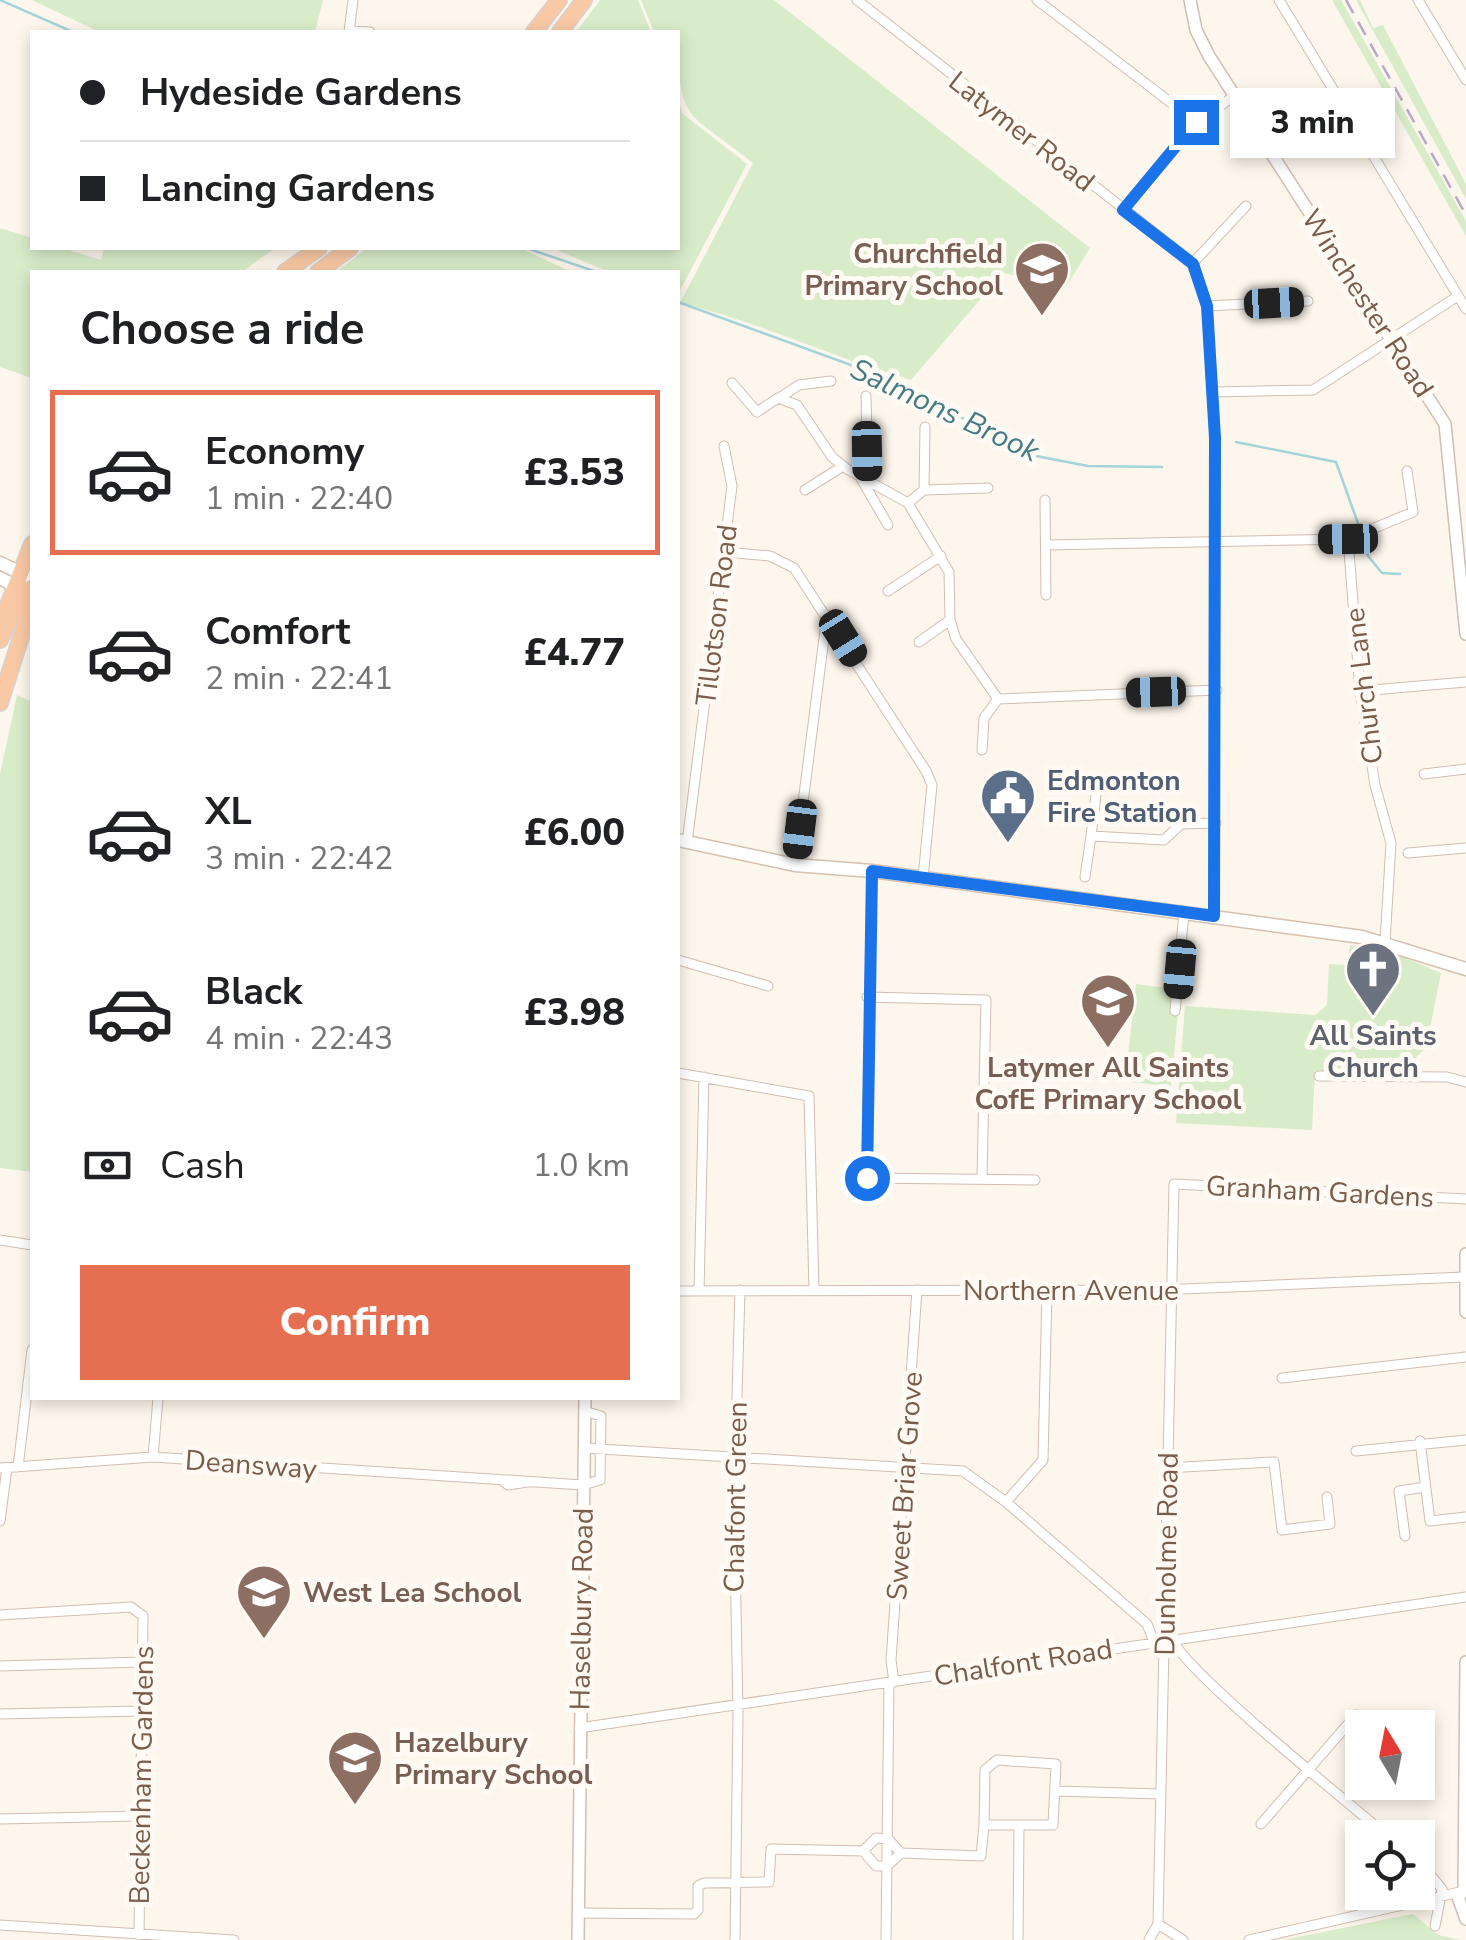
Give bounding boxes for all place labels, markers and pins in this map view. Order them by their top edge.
place label: Churchfield Primary School [804,235,1003,305]
school or university icon: Churchfield Primary School [1012,239,1072,318]
place label: Edmonton Fire Station [1047,762,1197,832]
public building icon: Edmonton Fire Station [978,766,1038,845]
church icon: All Saints Church [1343,939,1403,1018]
school or university icon: Latymer All Saints CofE Primary School [1078,971,1138,1050]
place label: All Saints Church [1309,1017,1437,1087]
place label: Latymer All Saints CofE Primary School [974,1049,1242,1119]
school or university icon: West Lea School [234,1562,294,1641]
place label: West Lea School [303,1574,522,1612]
place label: Hazelbury Primary School [394,1724,593,1794]
school or university icon: Hazelbury Primary School [325,1728,385,1807]

